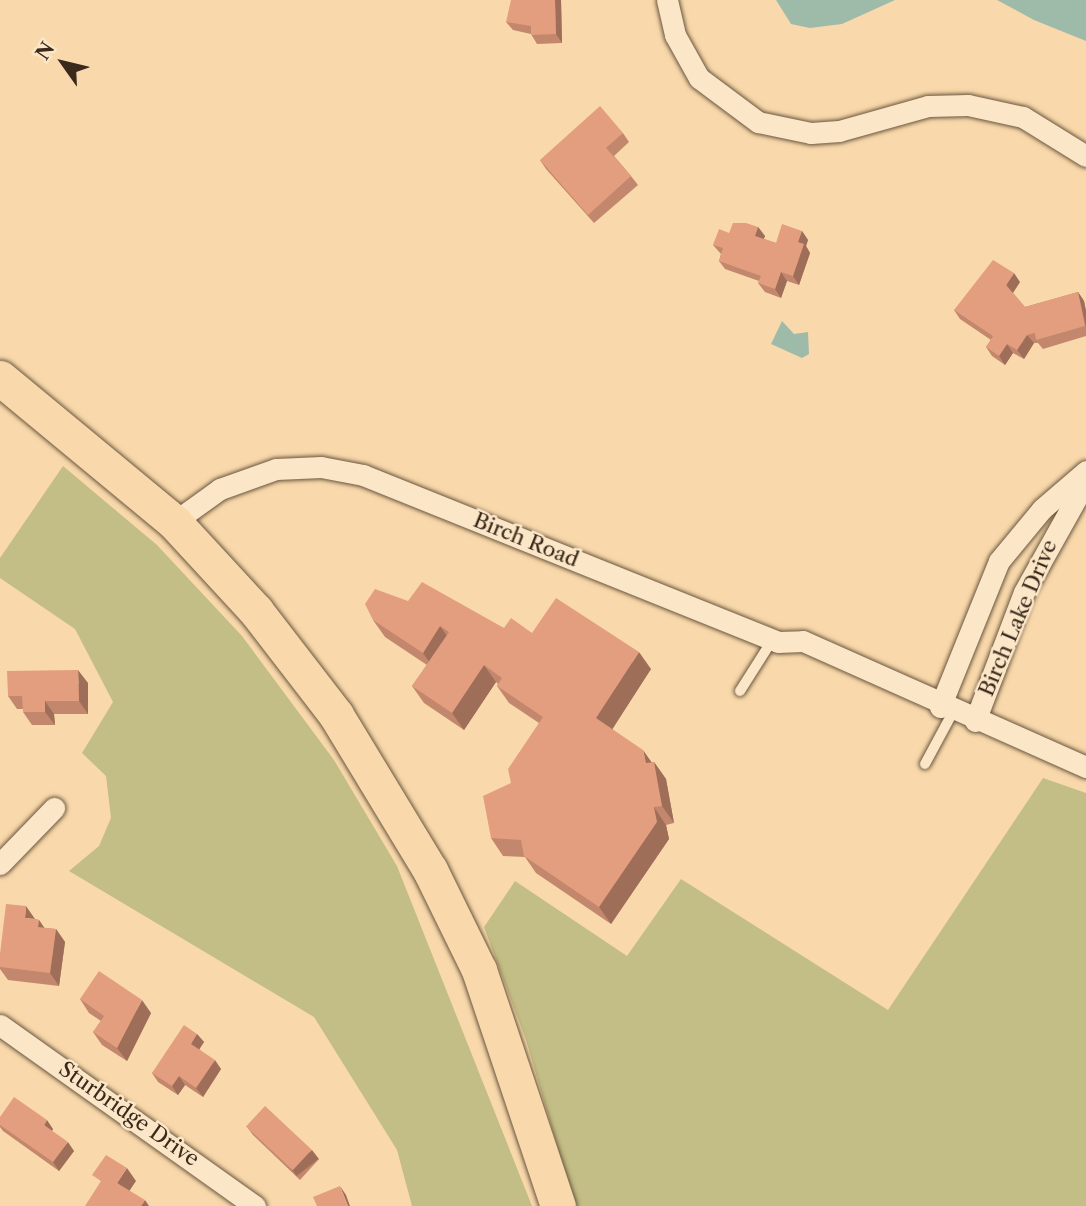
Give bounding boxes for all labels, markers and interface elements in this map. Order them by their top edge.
north arrow [28,28,98,98]
text: N [31,38,59,64]
street label: Birch Road [470,507,582,573]
street label: Birch Lake Drive [974,536,1062,700]
street label: Sturbridge Drive [54,1056,204,1172]

